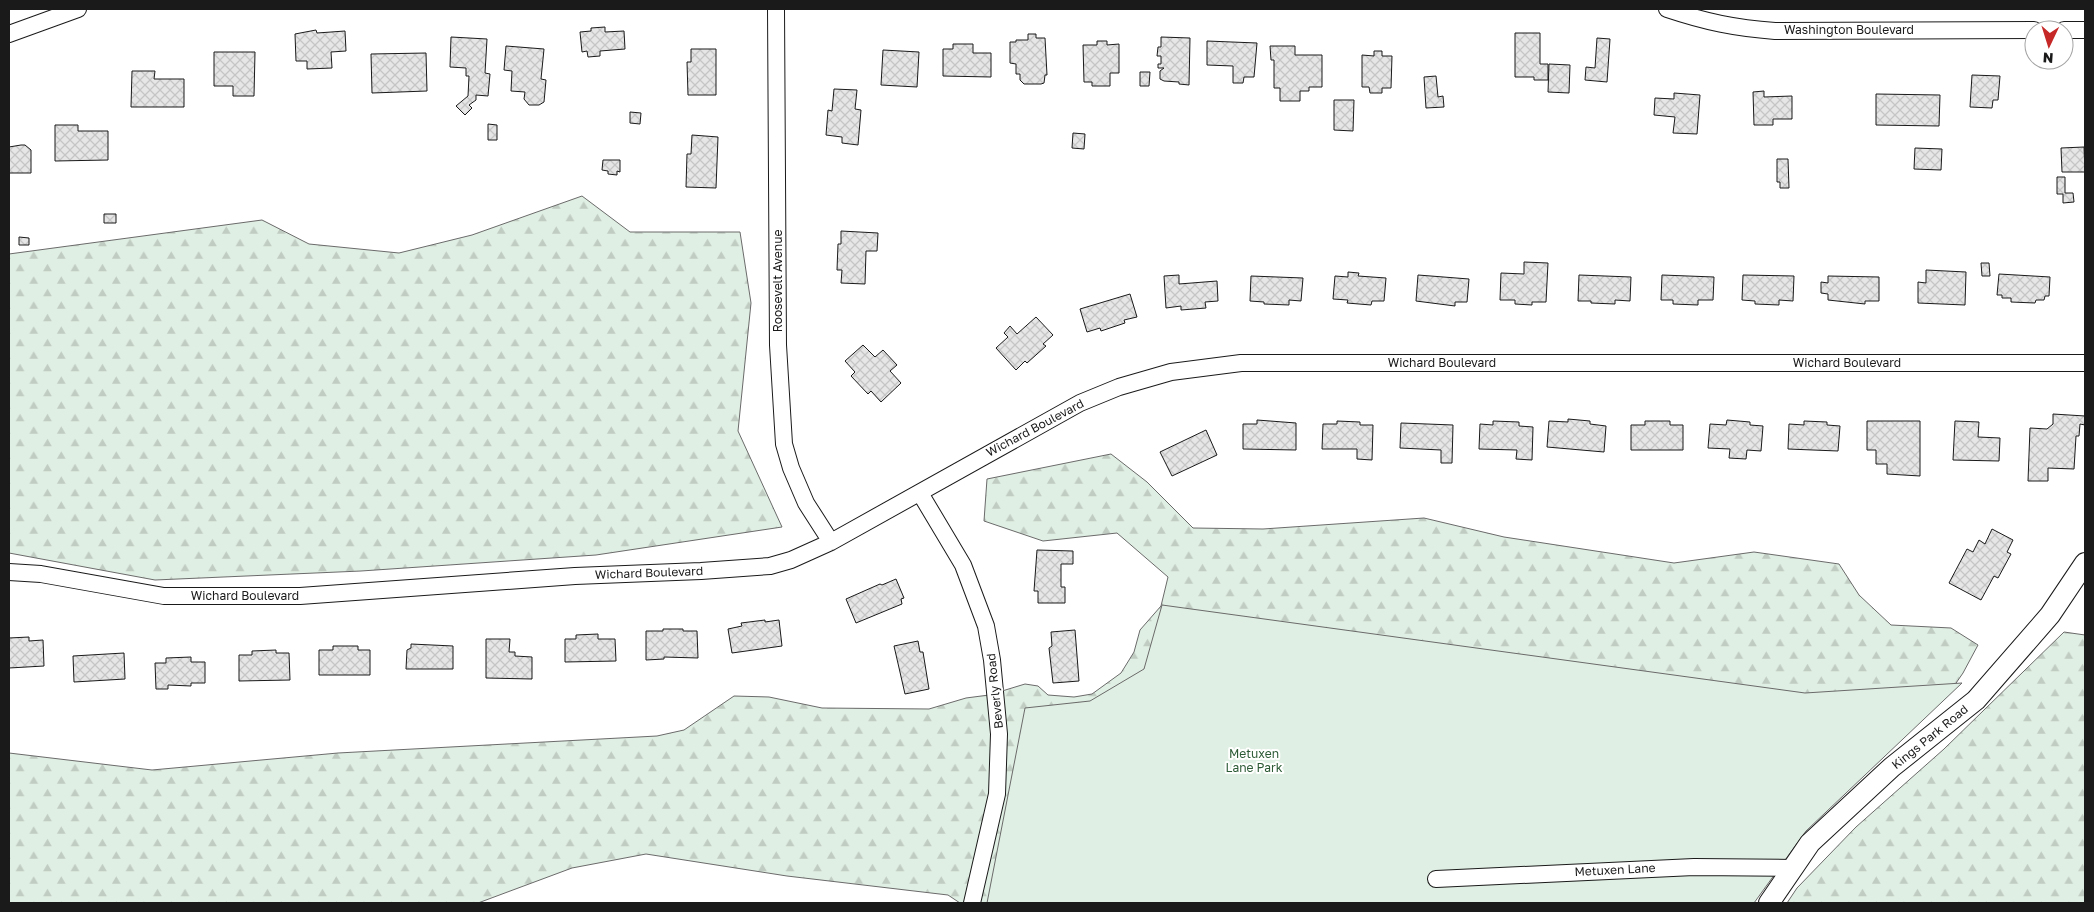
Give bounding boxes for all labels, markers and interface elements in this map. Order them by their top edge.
north arrow [2024,20,2074,70]
street label: Washington Boulevard [1784,22,1914,37]
text: N [2042,50,2054,67]
street label: Roosevelt Avenue [770,230,785,332]
street label: Wichard Boulevard [1388,355,1496,370]
street label: Wichard Boulevard [1793,355,1901,370]
street label: Wichard Boulevard [983,395,1086,460]
street label: Wichard Boulevard [595,563,703,582]
street label: Wichard Boulevard [191,588,299,603]
street label: Beverly Road [983,653,1006,729]
street label: Kings Park Road [1888,701,1971,772]
park label: Metuxen Lane Park [1225,746,1283,775]
street label: Metuxen Lane [1574,860,1656,879]

